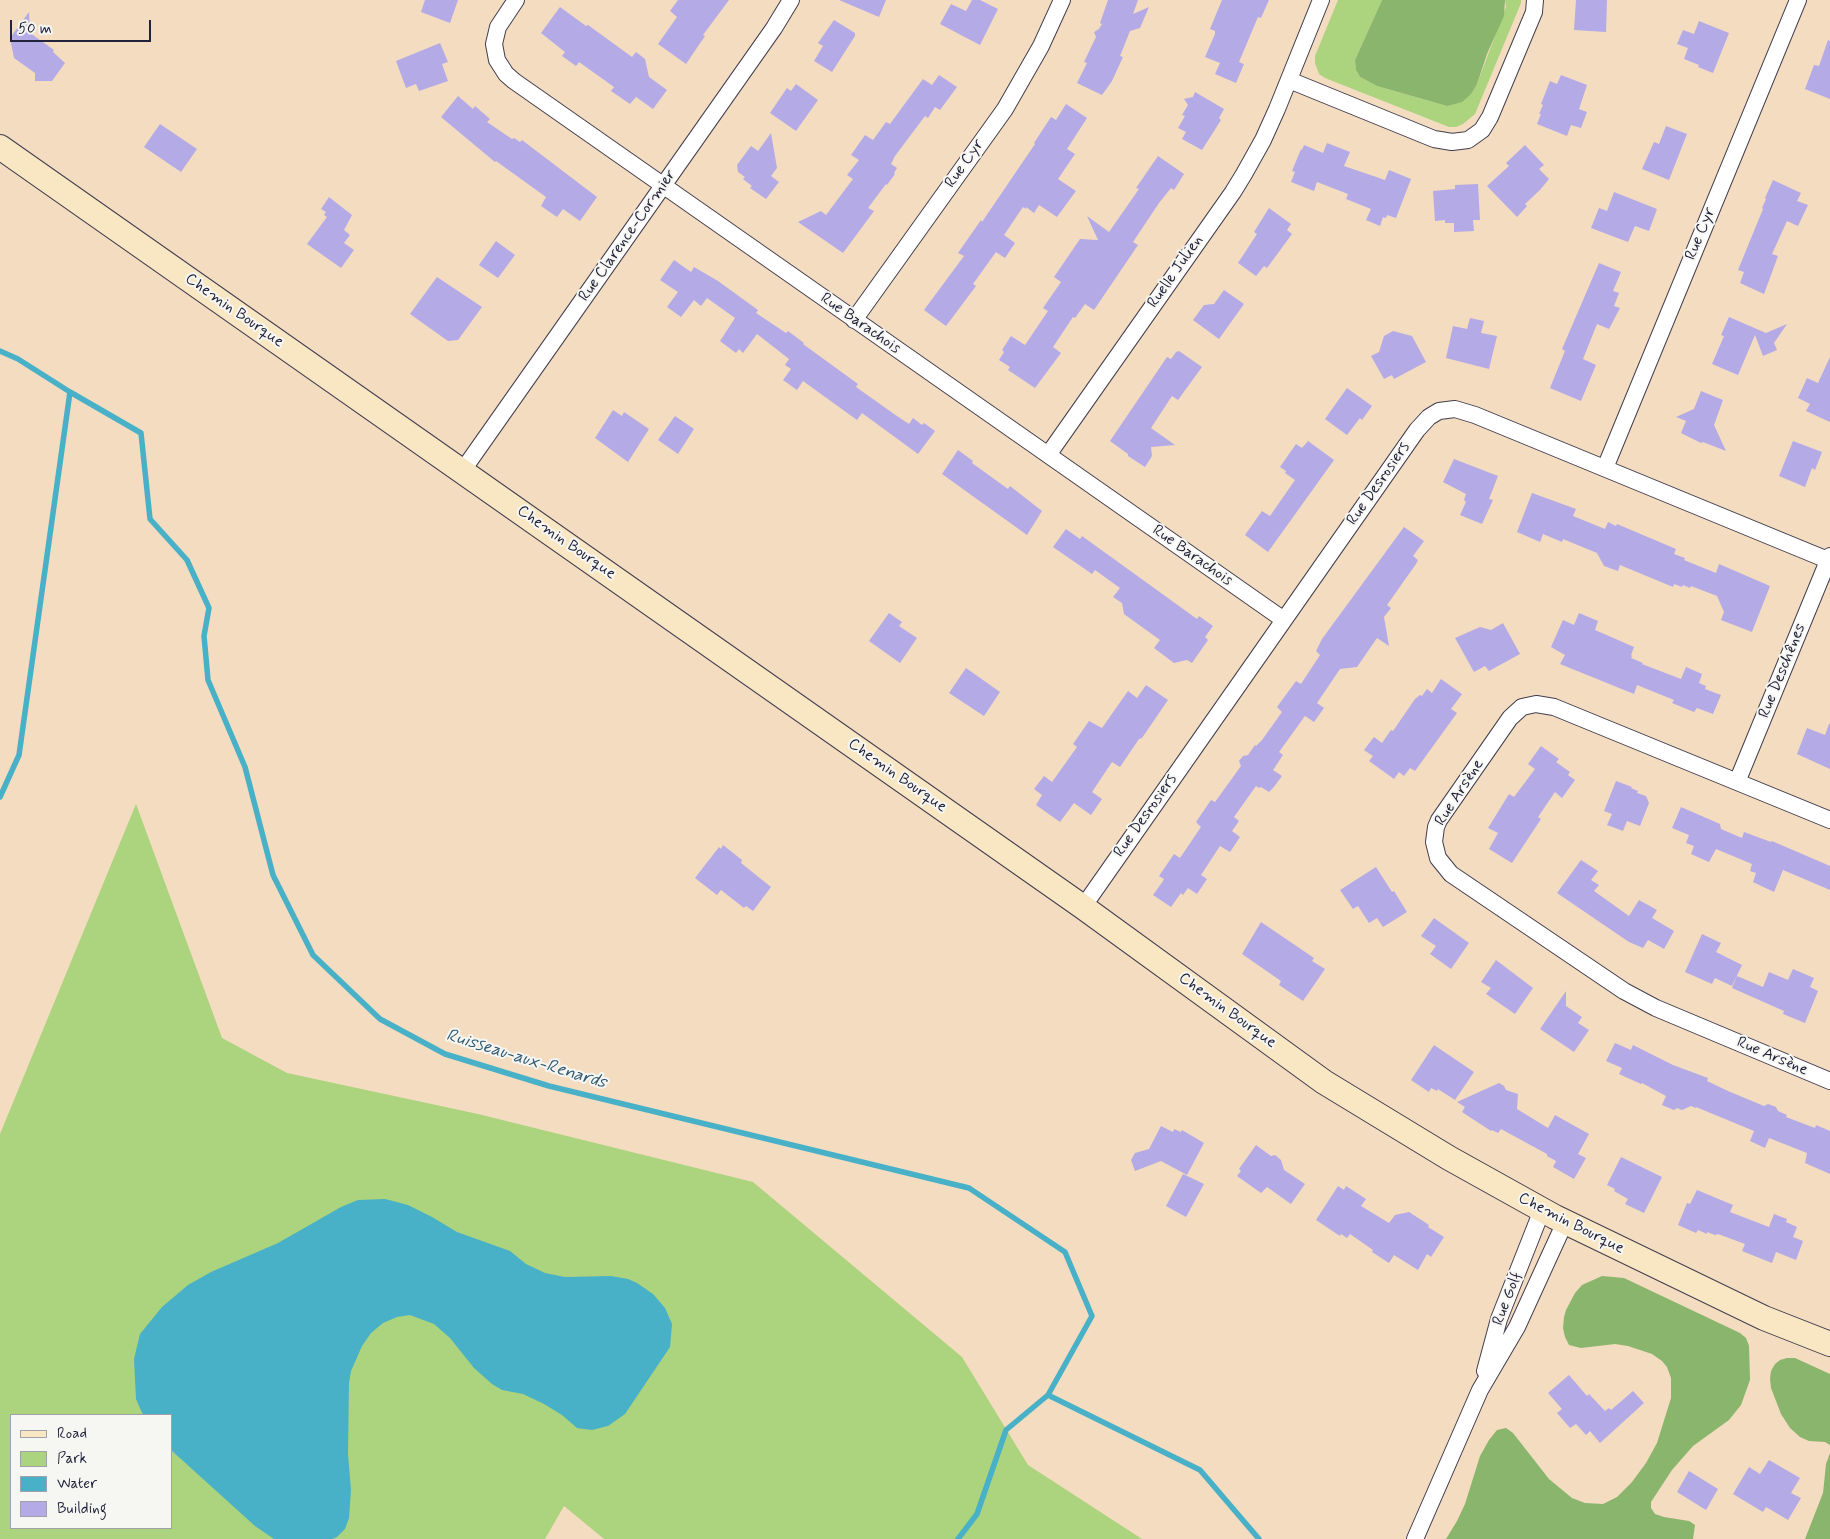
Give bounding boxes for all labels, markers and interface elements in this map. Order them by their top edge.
scale bar [12,10,154,42]
text: 50 m [18,19,52,39]
street label: Rue Cyr [941,136,989,192]
street label: Rue Clarence-Cormier [575,166,681,306]
street label: Rue Cyr [1682,205,1720,263]
street label: Ruelle Julien [1144,232,1208,312]
street label: Chemin Bourque [181,270,287,352]
street label: Rue Barachois [816,289,904,359]
street label: Rue Desrosiers [1343,439,1415,529]
street label: Chemin Bourque [513,502,619,584]
street label: Rue Barachois [1148,521,1236,591]
street label: Rue Deschênes [1755,621,1811,721]
street label: Chemin Bourque [844,735,950,817]
street label: Rue Arsène [1431,756,1489,830]
street label: Rue Desrosiers [1110,771,1182,861]
street label: Chemin Bourque [1174,969,1280,1053]
water label: Ruisseau-aux-Renards [443,1025,609,1095]
street label: Rue Arsène [1733,1033,1811,1081]
street label: Chemin Bourque [1515,1189,1627,1259]
street label: Rue Golf [1489,1270,1527,1328]
legend [10,1414,172,1529]
text: Road [57,1424,87,1444]
text: Park [57,1449,87,1469]
text: Water [57,1474,97,1494]
text: Building [57,1499,107,1519]

